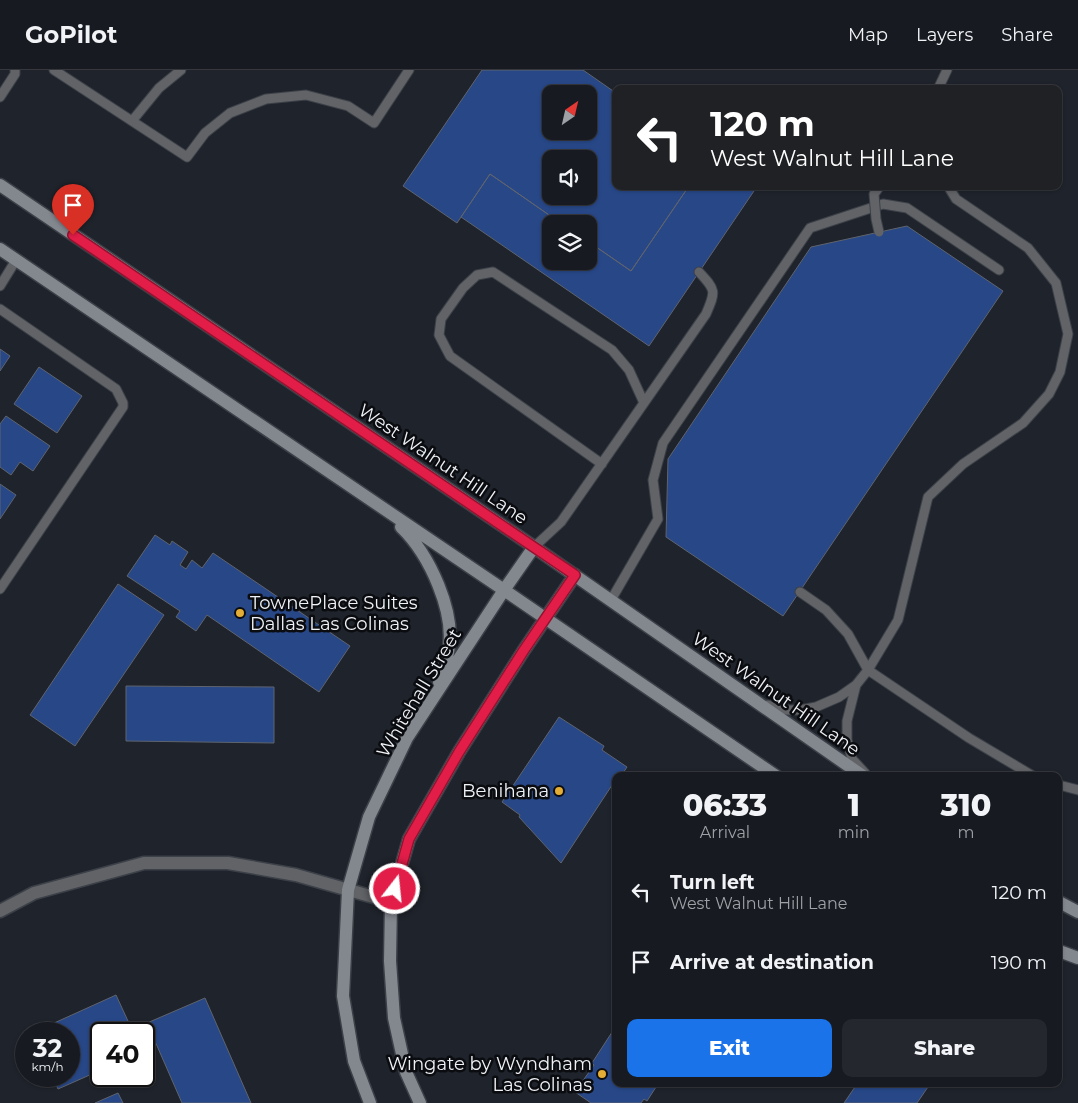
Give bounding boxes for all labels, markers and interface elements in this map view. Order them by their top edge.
text: GoPilot [25,20,117,49]
text: Map [848,24,888,46]
text: Layers [916,24,973,46]
text: Share [1001,24,1053,46]
north arrow [542,85,598,140]
map controls [542,85,597,270]
text: 120 m [710,102,815,145]
icon: left [627,105,692,170]
text: West Walnut Hill Lane [710,145,954,172]
button: sound [542,150,597,205]
pin [52,184,94,235]
icon: arrive [59,191,87,219]
button: layers [542,215,597,270]
street label: West Walnut Hill Lane [354,399,532,529]
place label: TownePlace Suites Dallas Las Colinas [250,592,418,635]
marker: TownePlace Suites Dallas Las Colinas [234,607,246,619]
street label: Whitehall Street [372,625,466,761]
street label: West Walnut Hill Lane [688,628,864,760]
place label: Benihana [462,780,549,802]
marker: Benihana [553,785,565,797]
text: 06:33 [683,787,767,824]
text: 1 [848,787,860,824]
text: 310 [941,787,991,824]
text: Arrival [700,823,750,842]
text: min [838,823,870,842]
text: m [957,823,974,842]
position arrow [368,862,420,914]
text: Turn left [670,871,755,894]
icon: left [627,878,655,906]
text: 120 m [992,881,1047,904]
text: West Walnut Hill Lane [670,894,847,913]
icon: arrive [627,948,655,976]
text: Arrive at destination [670,951,874,974]
text: 190 m [991,951,1047,974]
button: Exit [627,1019,832,1077]
button: Share [842,1019,1047,1077]
speed limit sign: 40 [90,1022,155,1087]
text: 32 [33,1033,62,1063]
place label: Wingate by Wyndham Las Colinas [387,1053,592,1096]
text: km/h [31,1059,64,1074]
marker: Wingate by Wyndham Las Colinas [596,1068,608,1080]

